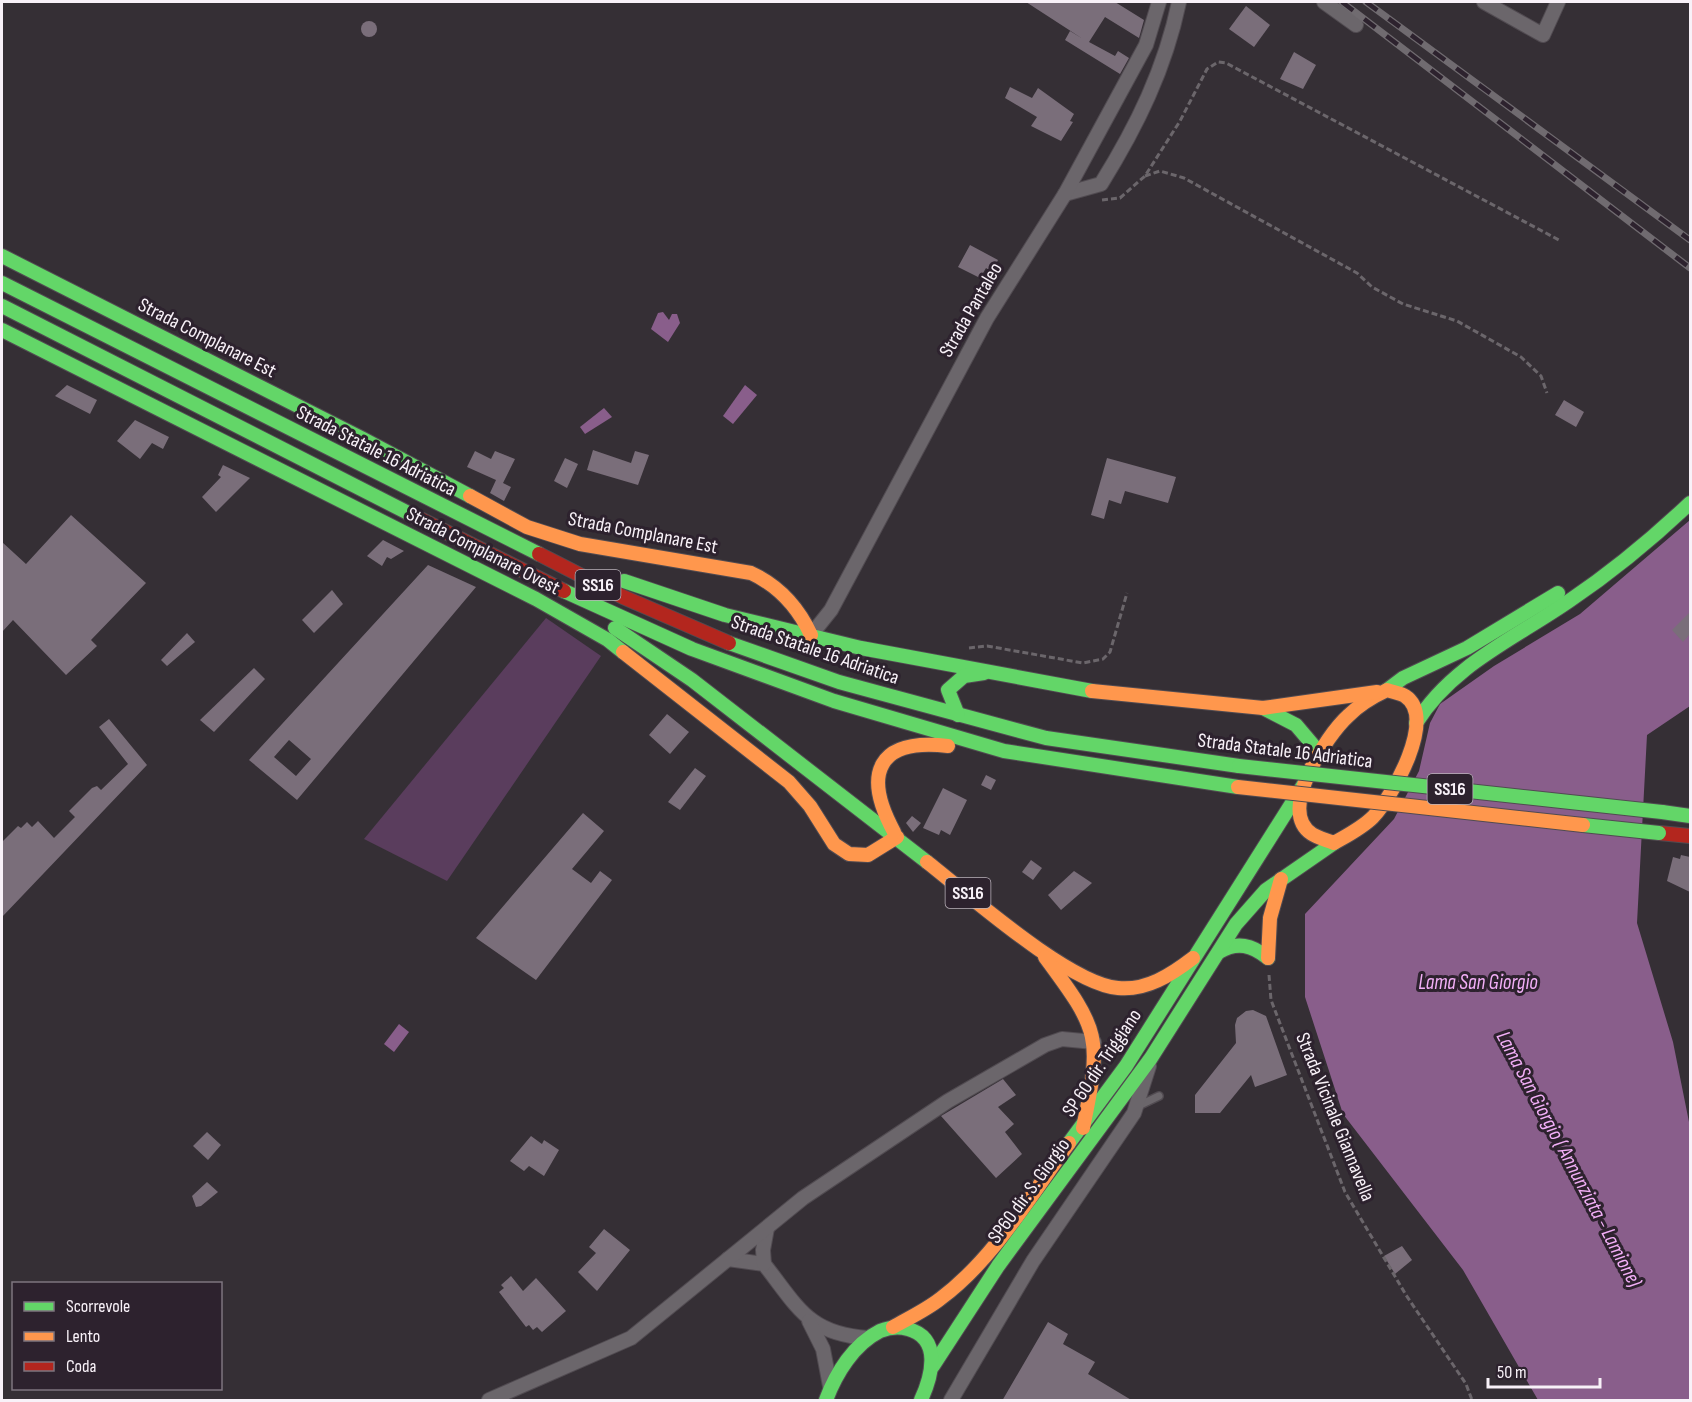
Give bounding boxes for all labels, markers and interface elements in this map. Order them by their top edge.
street label: Strada Pantaleo [934,258,1008,362]
street label: Strada Complanare Est [134,293,280,383]
street label: Strada Statale 16 Adriatica [292,400,460,502]
street label: Strada Complanare Ovest [402,502,564,600]
street label: Strada Complanare Est [566,507,720,559]
road number: SS16 [576,570,620,600]
street label: Strada Statale 16 Adriatica [728,610,902,690]
street label: Strada Statale 16 Adriatica [1196,728,1374,774]
road number: SS16 [1428,774,1472,804]
road number: SS16 [946,878,990,908]
water label: Lama San Giorgio [1418,970,1538,995]
street label: SP 60 dir. Triggiano [1057,1004,1147,1122]
water label: Lama San Giorgio ( Annunziata - Lamione) [1491,1027,1647,1292]
street label: Strada Vicinale Giannavella [1290,1029,1380,1205]
street label: SP60 dir. S. Giorgio [983,1134,1075,1248]
legend [12,1282,222,1390]
text: Scorrevole [66,1296,130,1317]
text: Lento [66,1326,100,1347]
scale bar [1488,1351,1600,1389]
text: Coda [66,1356,97,1377]
text: 50 m [1497,1362,1527,1383]

